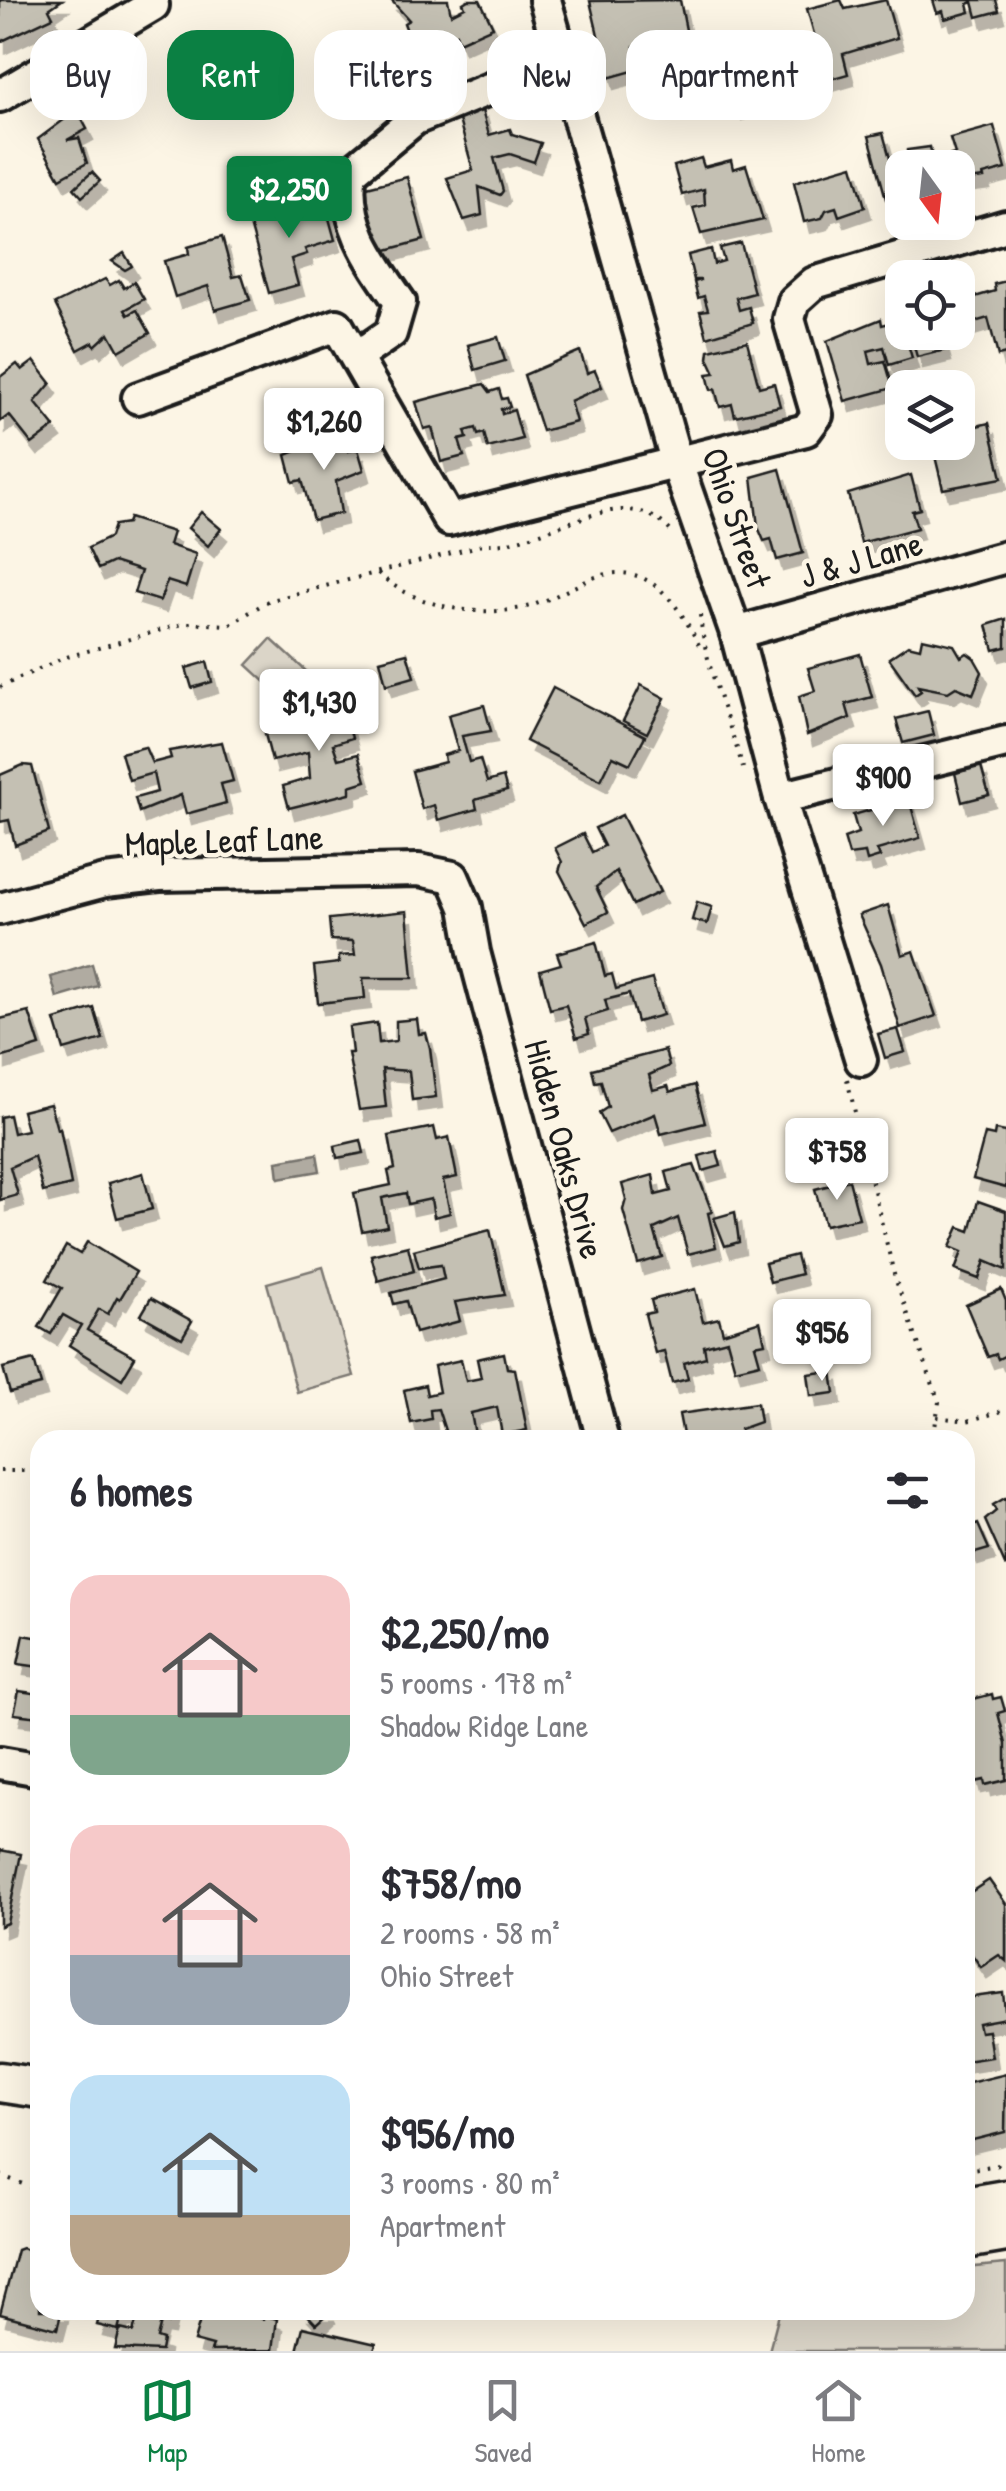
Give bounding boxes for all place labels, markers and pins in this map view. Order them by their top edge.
pin: $2,250 [208,156,370,241]
pin: $1,260 [243,388,405,473]
pin: $1,430 [238,669,400,754]
pin: $900 [824,744,942,829]
pin: $758 [778,1118,896,1203]
pin: $956 [763,1299,881,1384]

